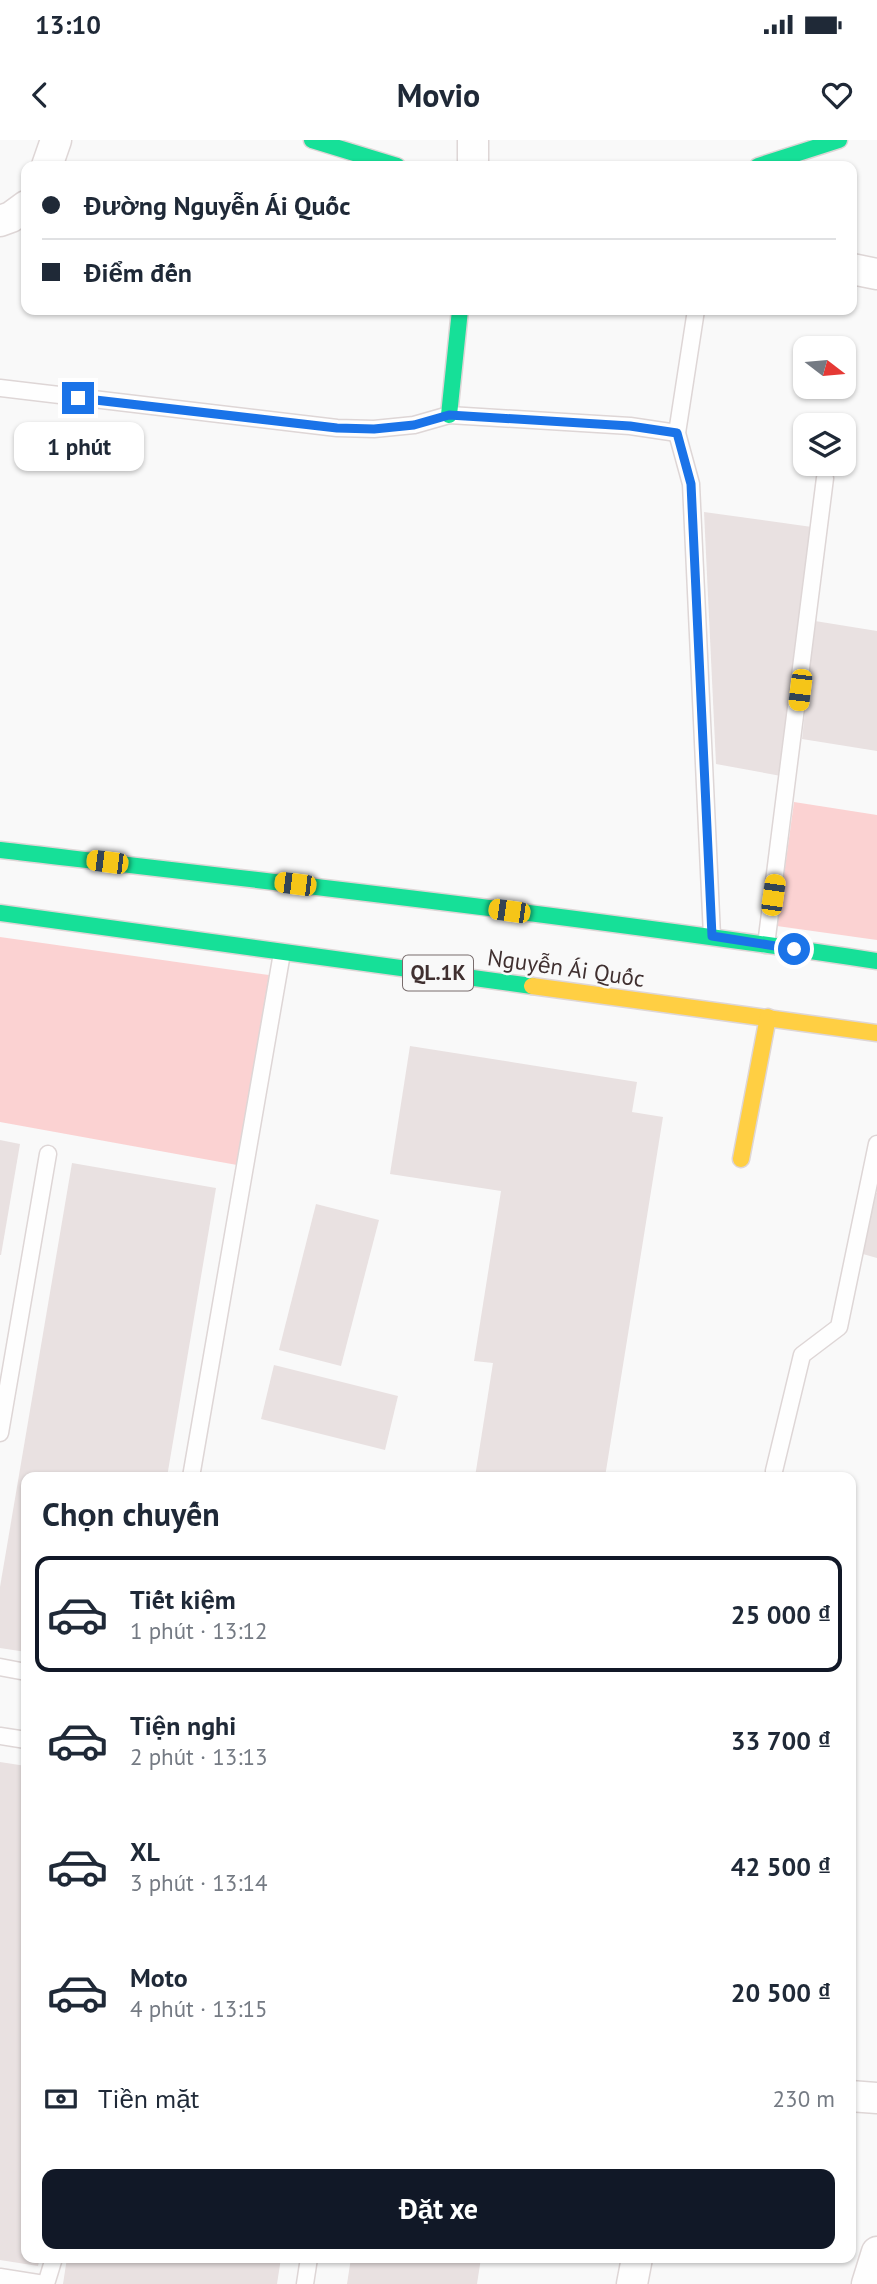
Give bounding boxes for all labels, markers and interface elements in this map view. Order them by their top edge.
text: 13:10 [35,8,101,41]
text: Movio [397,74,480,116]
icon: back [21,76,59,114]
icon: heart [818,76,856,114]
text: Đường Nguyễn Ái Quốc [84,189,351,222]
text: Điểm đến [84,256,192,289]
north arrow [793,336,856,399]
map controls [793,336,856,476]
route end [62,382,94,414]
button: layers [793,413,856,476]
callout: 1 phút [13,422,143,472]
text: 1 phút [47,432,111,461]
car [788,668,813,712]
car [85,849,130,875]
car [273,871,318,897]
car [760,873,787,917]
car [487,898,532,924]
route start [778,933,810,965]
street label: Nguyễn Ái Quốc [486,942,646,993]
road number: QL.1K [403,956,473,990]
text: Chọn chuyến [42,1493,220,1535]
icon: car [46,1583,109,1646]
text: Tiết kiệm [130,1583,236,1616]
text: 25 000 ₫ [731,1598,831,1631]
text: 1 phút · 13:12 [130,1616,268,1645]
icon: car [46,1709,109,1772]
text: Tiện nghi [130,1709,236,1742]
text: 33 700 ₫ [731,1724,831,1757]
text: 2 phút · 13:13 [130,1742,268,1771]
icon: car [46,1835,109,1898]
text: XL [130,1835,160,1868]
text: 42 500 ₫ [731,1850,831,1883]
text: 3 phút · 13:14 [130,1868,268,1897]
icon: car [46,1961,109,2024]
text: Moto [130,1961,188,1994]
text: 20 500 ₫ [731,1976,831,2009]
text: 4 phút · 13:15 [130,1994,268,2023]
icon: cash [42,2080,80,2118]
text: Tiền mặt [98,2082,199,2115]
text: 230 m [773,2084,835,2113]
button: Đặt xe [42,2169,835,2249]

